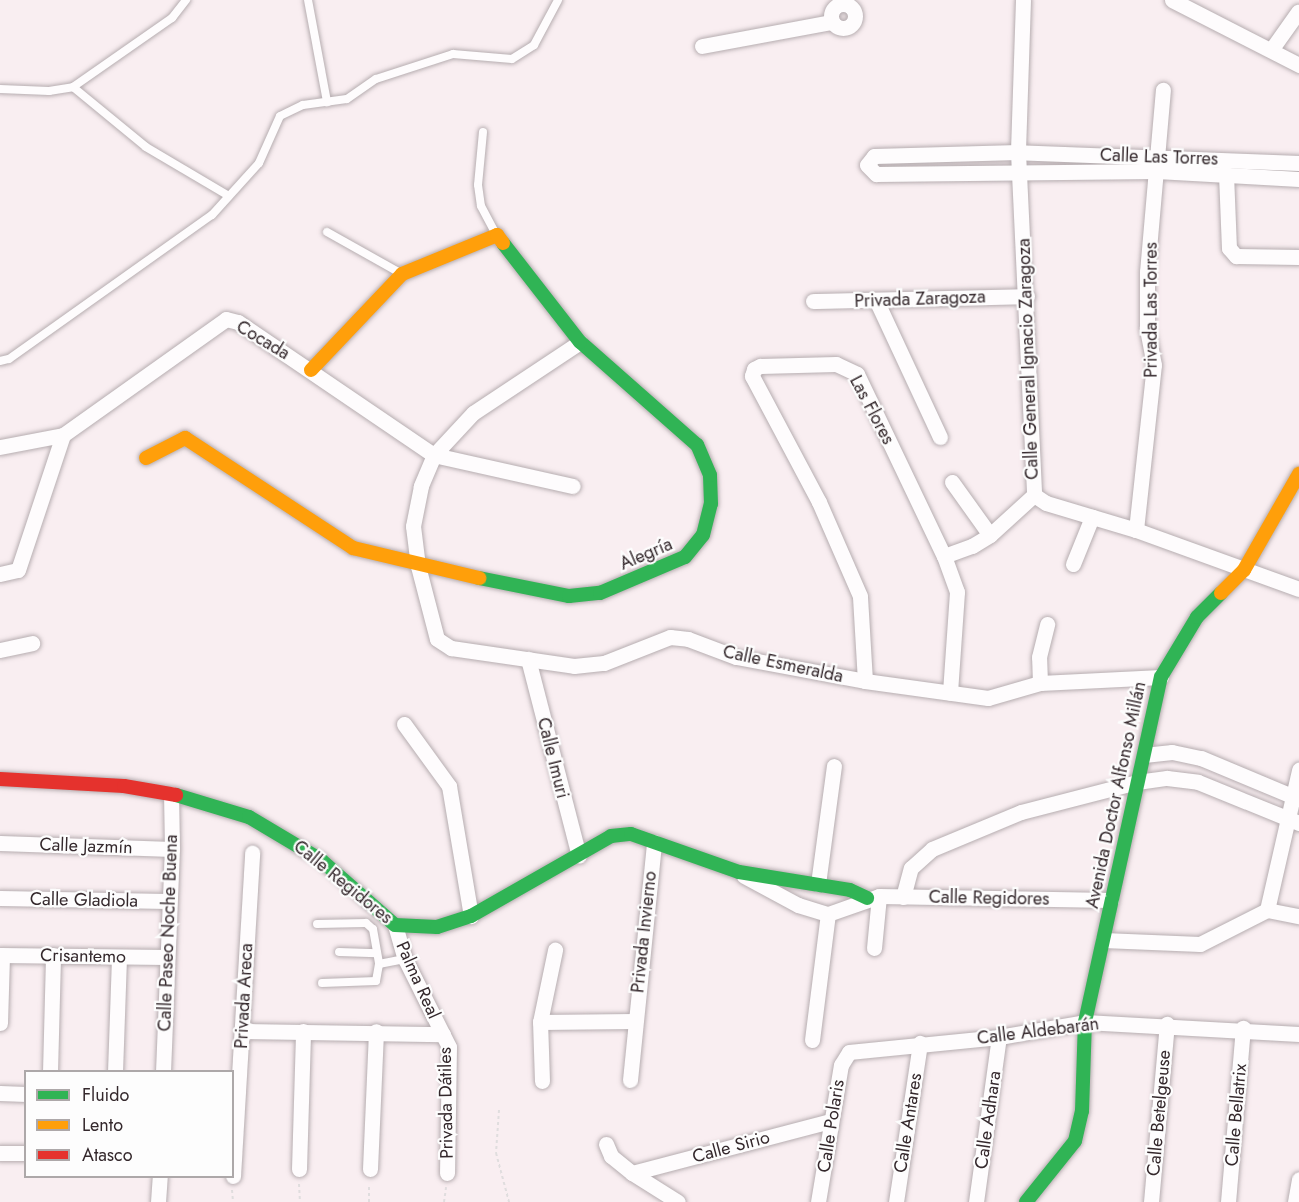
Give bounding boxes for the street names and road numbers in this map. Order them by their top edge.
street label: Calle Las Torres [1099,144,1219,170]
street label: Calle General Ignacio Zaragoza [1013,238,1043,480]
street label: Privada Las Torres [1140,242,1162,378]
street label: Privada Zaragoza [854,286,986,312]
street label: Cocada [232,316,294,364]
street label: Las Flores [845,372,899,448]
street label: Alegría [616,533,676,575]
street label: Calle Esmeralda [721,641,845,687]
street label: Avenida Doctor Alfonso Millán [1081,680,1151,910]
street label: Calle Imuri [533,715,573,801]
street label: Calle Jazmín [39,834,133,858]
street label: Calle Paseo Noche Buena [154,834,182,1032]
street label: Calle Regidores [289,836,397,928]
street label: Privada Invierno [627,870,661,994]
street label: Calle Regidores [928,886,1050,910]
street label: Calle Gladiola [30,888,138,912]
street label: Palma Real [391,938,445,1022]
street label: Privada Areca [230,943,258,1049]
street label: Crisantemo [40,944,126,968]
street label: Calle Aldebarán [976,1013,1100,1049]
street label: Privada Dátiles [434,1047,458,1159]
street label: Calle Betelgeuse [1143,1049,1175,1177]
street label: Calle Bellatrix [1221,1063,1251,1167]
street label: Calle Adhara [970,1069,1006,1171]
street label: Calle Antares [889,1072,927,1174]
street label: Calle Polaris [813,1078,849,1174]
street label: Calle Sirio [690,1126,772,1168]

